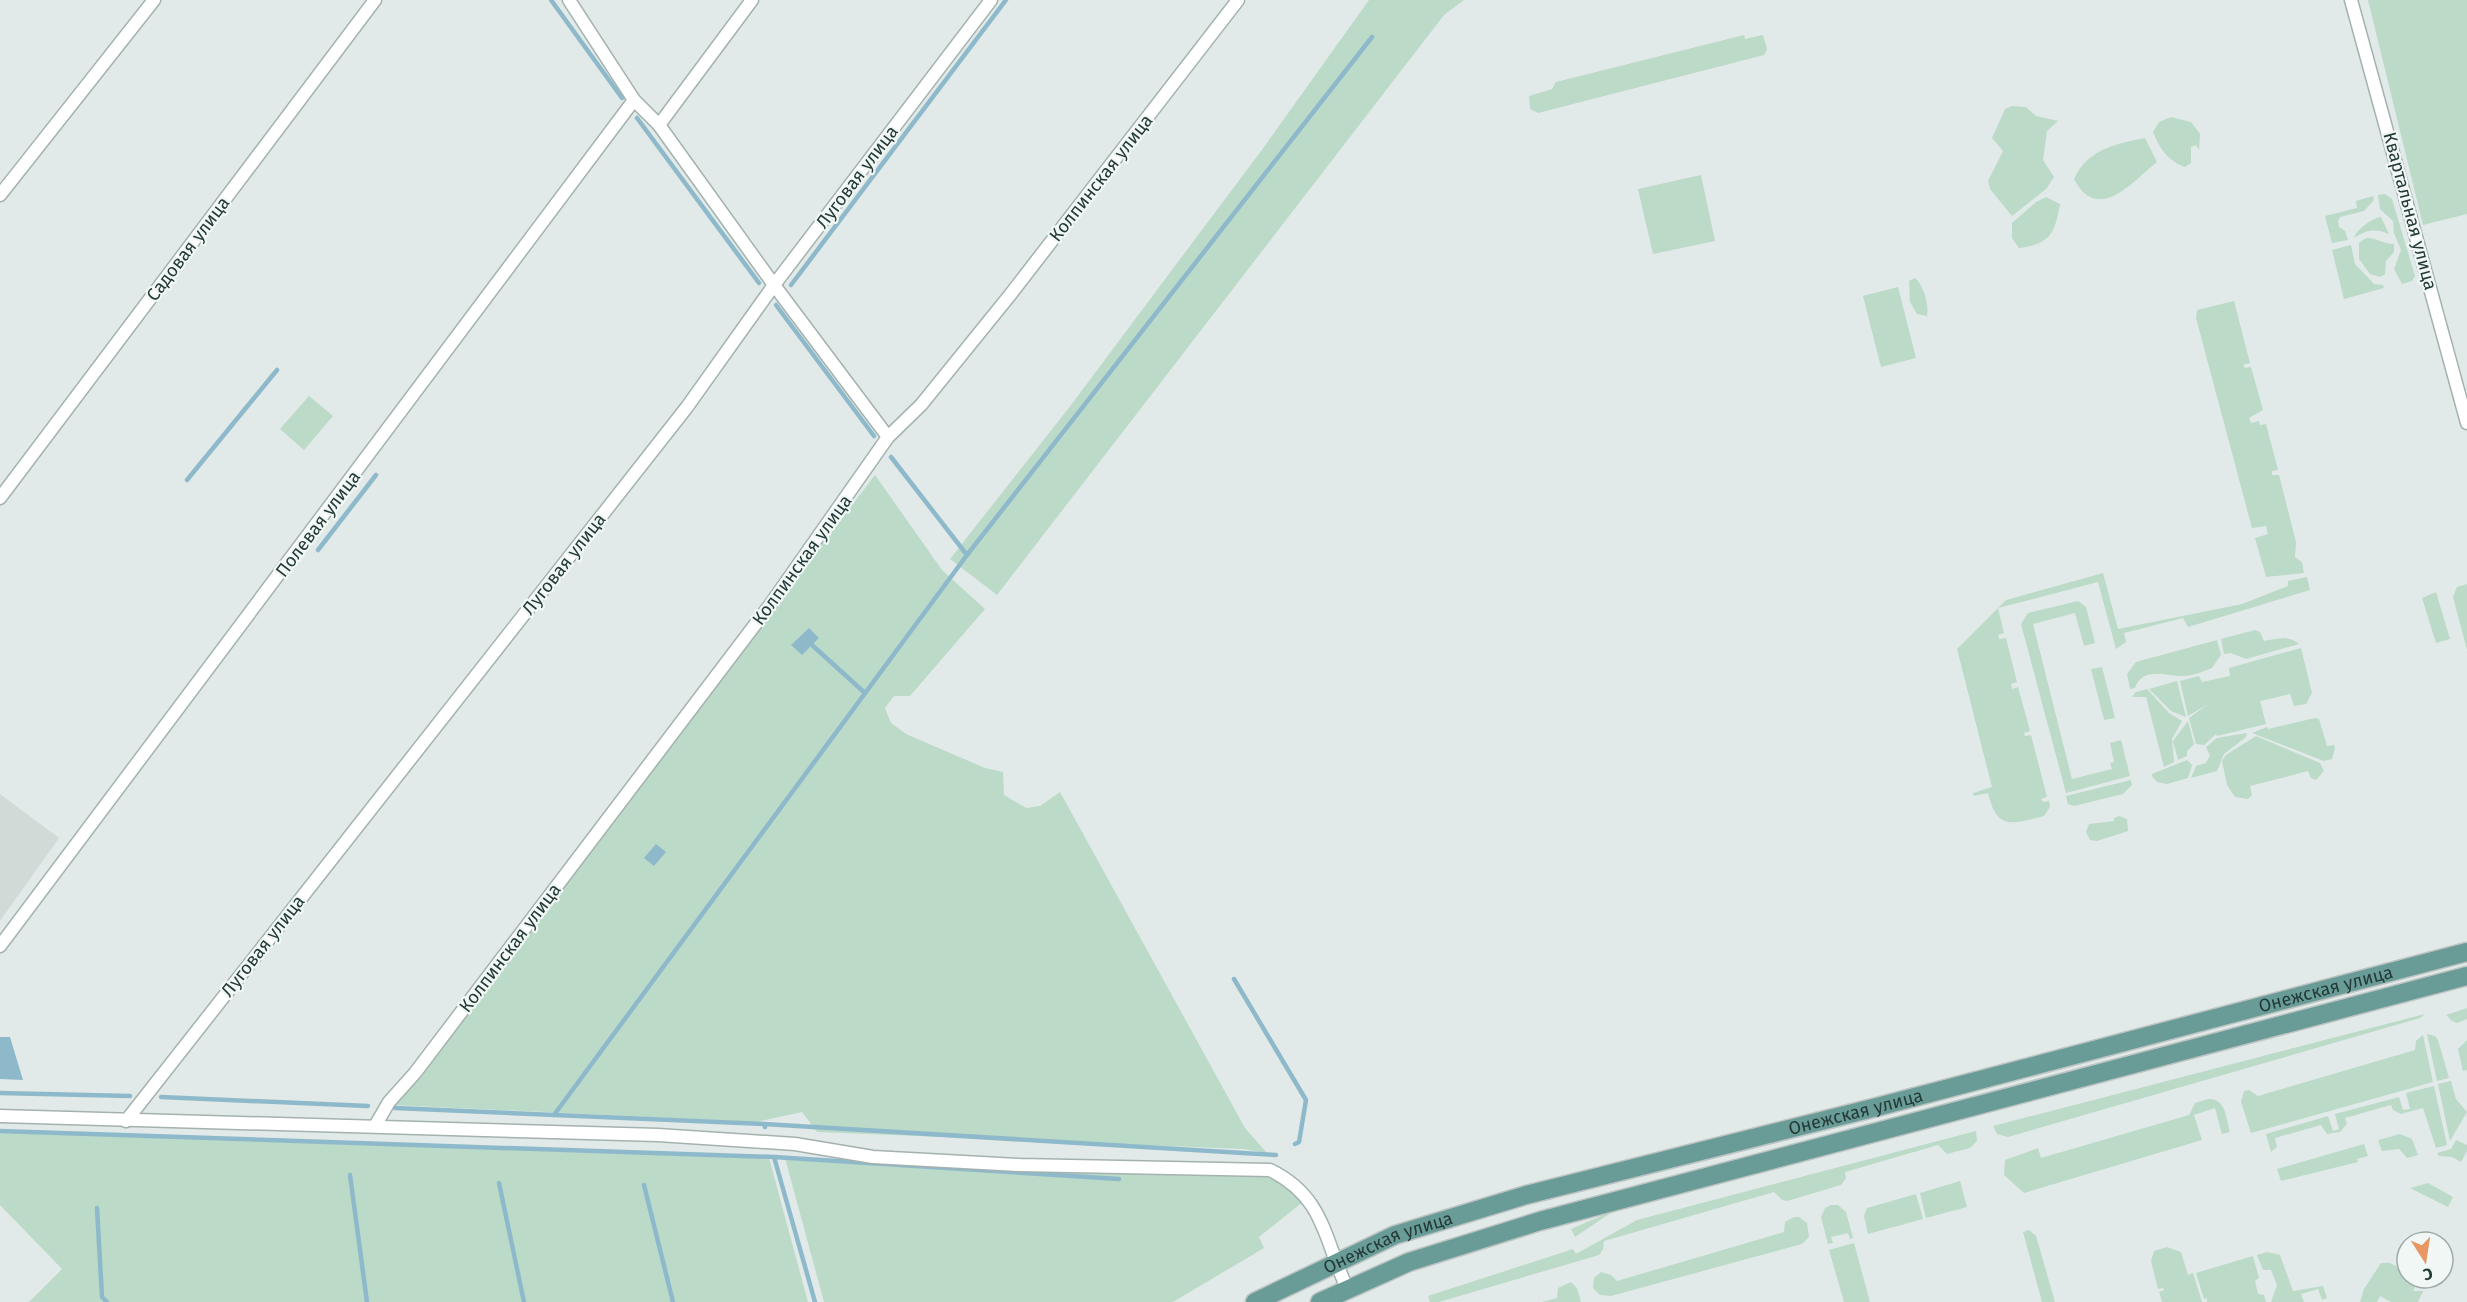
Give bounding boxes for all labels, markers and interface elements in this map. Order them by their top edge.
street label: Колпинская улица [1044,110,1158,246]
street label: Луговая улица [811,121,903,233]
street label: Квартальная улица [2378,130,2442,292]
street label: Садовая улица [142,193,234,305]
street label: Полевая улица [271,467,365,581]
street label: Колпинская улица [747,491,857,629]
street label: Луговая улица [517,509,611,619]
street label: Колпинская улица [454,879,566,1017]
street label: Луговая улица [216,891,310,1001]
street label: Онежская улица [2256,961,2395,1017]
street label: Онежская улица [1786,1084,1925,1140]
street label: Онежская улица [1320,1207,1455,1279]
north arrow [2395,1230,2455,1290]
text: С [2421,1264,2434,1285]

